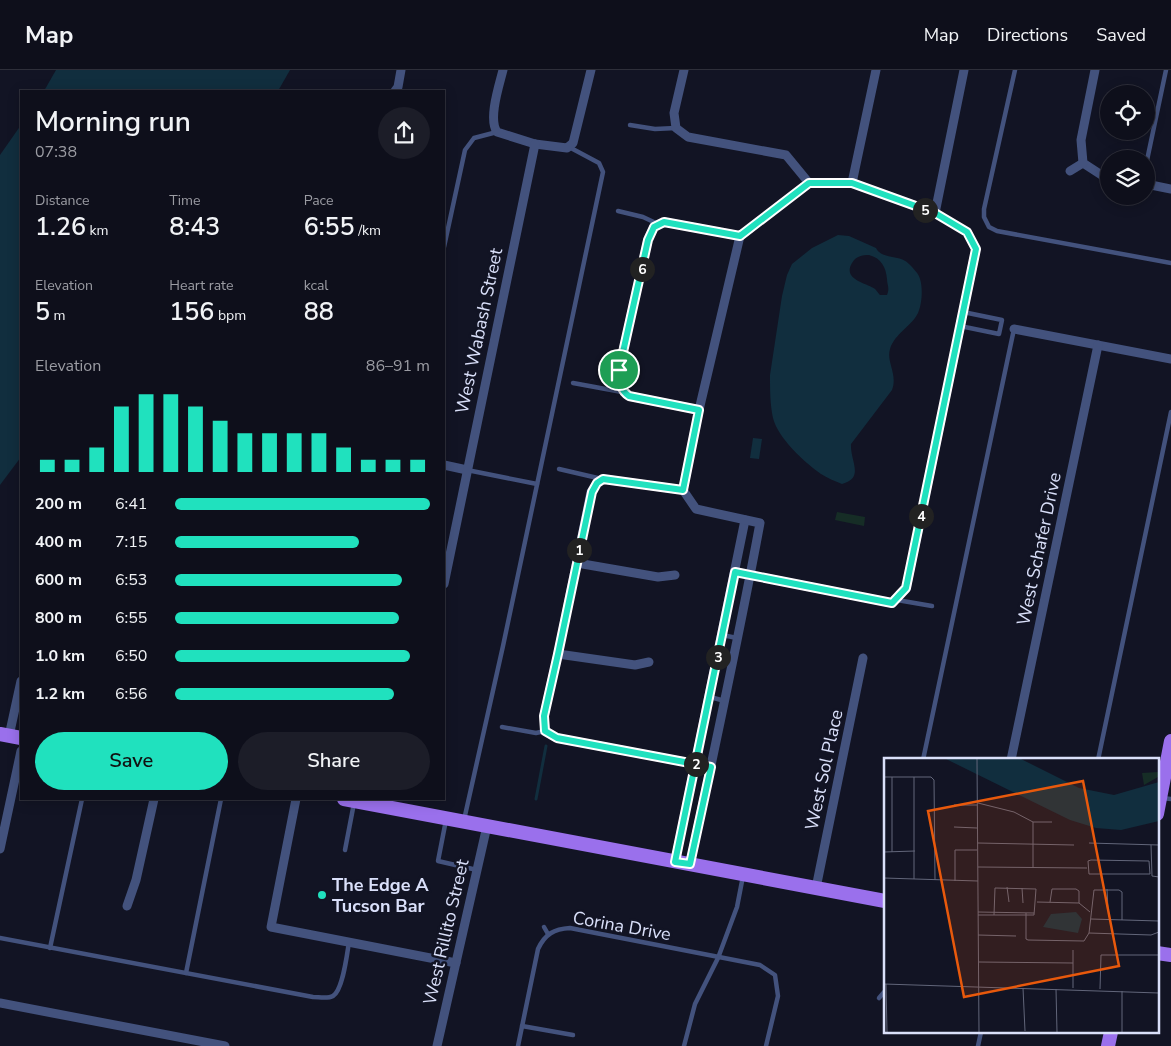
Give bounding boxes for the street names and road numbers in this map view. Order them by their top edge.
street label: West Wabash Street [450,245,508,416]
street label: West Schafer Drive [1011,470,1067,628]
street label: West Sol Place [799,707,849,833]
street label: West Rillito Street [418,856,475,1007]
street label: Corina Drive [571,906,673,946]

